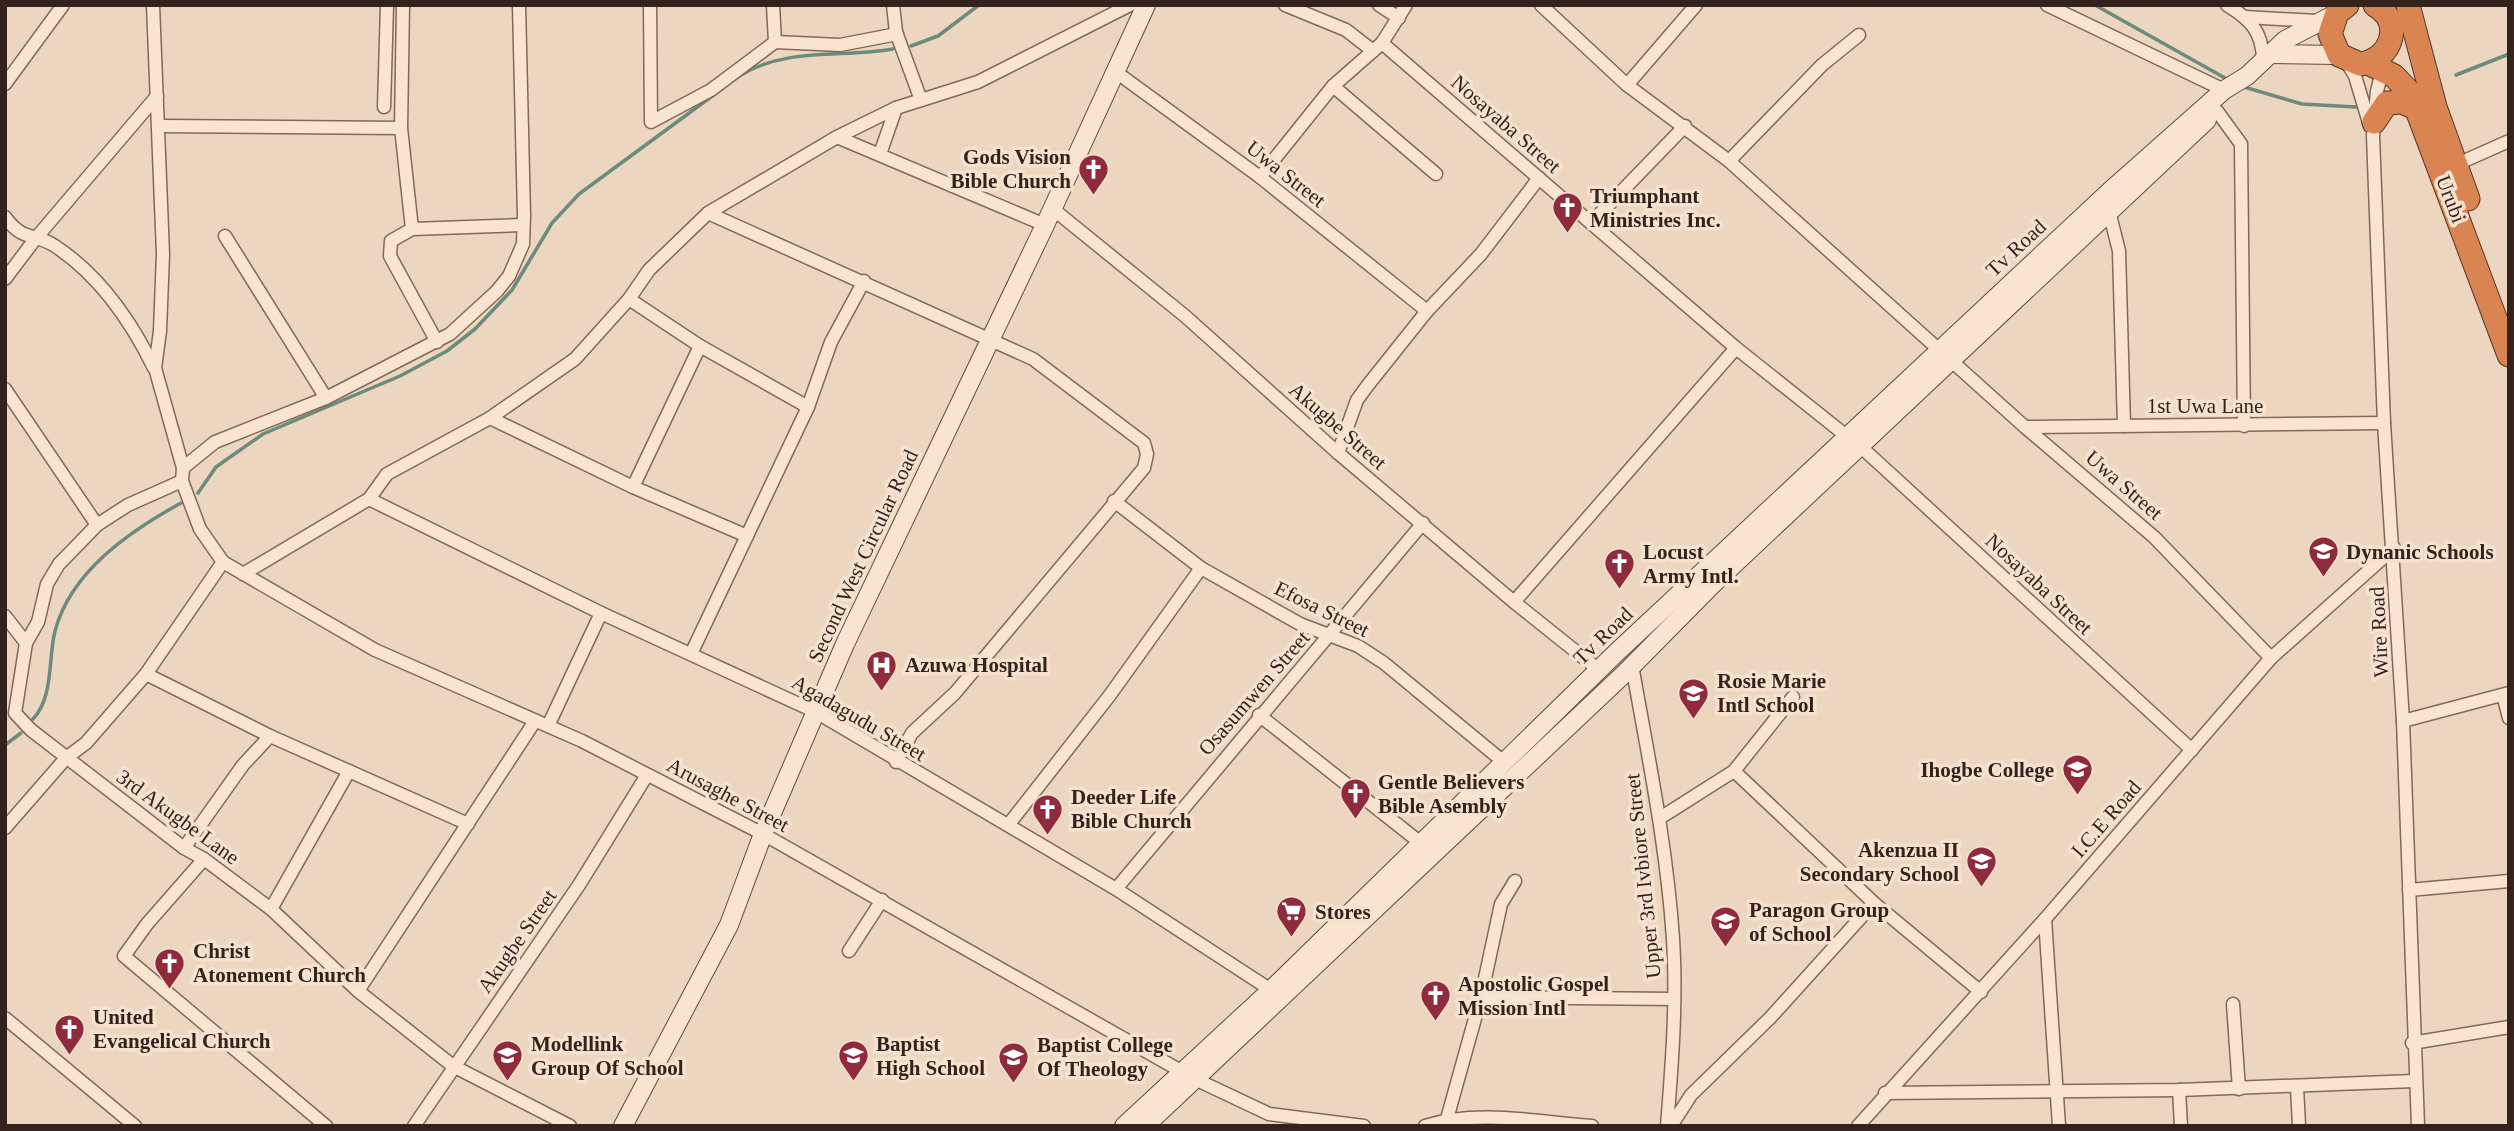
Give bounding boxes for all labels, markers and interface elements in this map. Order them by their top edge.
street label: Nosayaba Street [1446,70,1566,178]
street label: Uwa Street [1242,136,1331,212]
place label: Gods Vision Bible Church [951,145,1071,193]
church icon: Gods Vision Bible Church [1077,152,1111,196]
street label: Urubi [2431,172,2471,226]
place label: Triumphant Ministries Inc. [1590,184,1721,232]
church icon: Triumphant Ministries Inc. [1550,191,1584,235]
street label: Tv Road [1981,214,2051,282]
street label: Akugbe Street [1285,377,1392,475]
street label: 1st Uwa Lane [2147,394,2263,418]
street label: Second West Circular Road [803,445,923,666]
street label: Uwa Street [2081,445,2167,525]
street label: Nosayaba Street [1981,528,2097,640]
school or university icon: Dynanic Schools [2306,535,2340,579]
place label: Locust Army Intl. [1643,540,1739,588]
place label: Dynanic Schools [2346,540,2494,564]
church icon: Locust Army Intl. [1603,547,1637,591]
street label: Efosa Street [1271,576,1373,642]
street label: Wire Road [2365,586,2393,678]
street label: Tv Road [1568,602,1638,670]
street label: Osasumwen Street [1193,626,1315,760]
hospital icon: Azuwa Hospital [865,648,899,692]
place label: Azuwa Hospital [905,653,1048,677]
place label: Rosie Marie Intl School [1717,669,1826,717]
street label: Agadagudu Street [788,670,931,766]
school or university icon: Rosie Marie Intl School [1677,676,1711,720]
street label: Arusaghe Street [663,753,793,837]
school or university icon: Ihogbe College [2060,753,2094,797]
place label: Ihogbe College [1920,758,2054,782]
street label: 3rd Akugbe Lane [112,764,244,870]
place label: Gentle Believers Bible Asembly [1378,770,1524,818]
street label: Upper 3rd Ivbiore Street [1620,772,1666,980]
street label: I.C.E Road [2066,775,2146,862]
church icon: Gentle Believers Bible Asembly [1338,777,1372,821]
place label: Deeder Life Bible Church [1071,785,1192,833]
church icon: Deeder Life Bible Church [1031,792,1065,836]
place label: Akenzua II Secondary School [1800,838,1959,886]
school or university icon: Akenzua II Secondary School [1965,845,1999,889]
street label: Akugbe Street [473,885,562,997]
supermarket icon: Stores [1275,895,1309,939]
place label: Paragon Group of School [1749,898,1889,946]
place label: Stores [1315,900,1371,924]
school or university icon: Paragon Group of School [1709,905,1743,949]
place label: Christ Atonement Church [193,939,366,987]
church icon: Christ Atonement Church [153,946,187,990]
place label: Apostolic Gospel Mission Intl [1458,972,1609,1020]
church icon: Apostolic Gospel Mission Intl [1418,979,1452,1023]
place label: United Evangelical Church [93,1005,271,1053]
church icon: United Evangelical Church [53,1012,87,1056]
place label: Modellink Group Of School [531,1032,684,1080]
place label: Baptist High School [876,1032,985,1080]
place label: Baptist College Of Theology [1037,1033,1173,1081]
school or university icon: Modellink Group Of School [491,1039,525,1083]
school or university icon: Baptist High School [836,1039,870,1083]
school or university icon: Baptist College Of Theology [997,1040,1031,1084]

